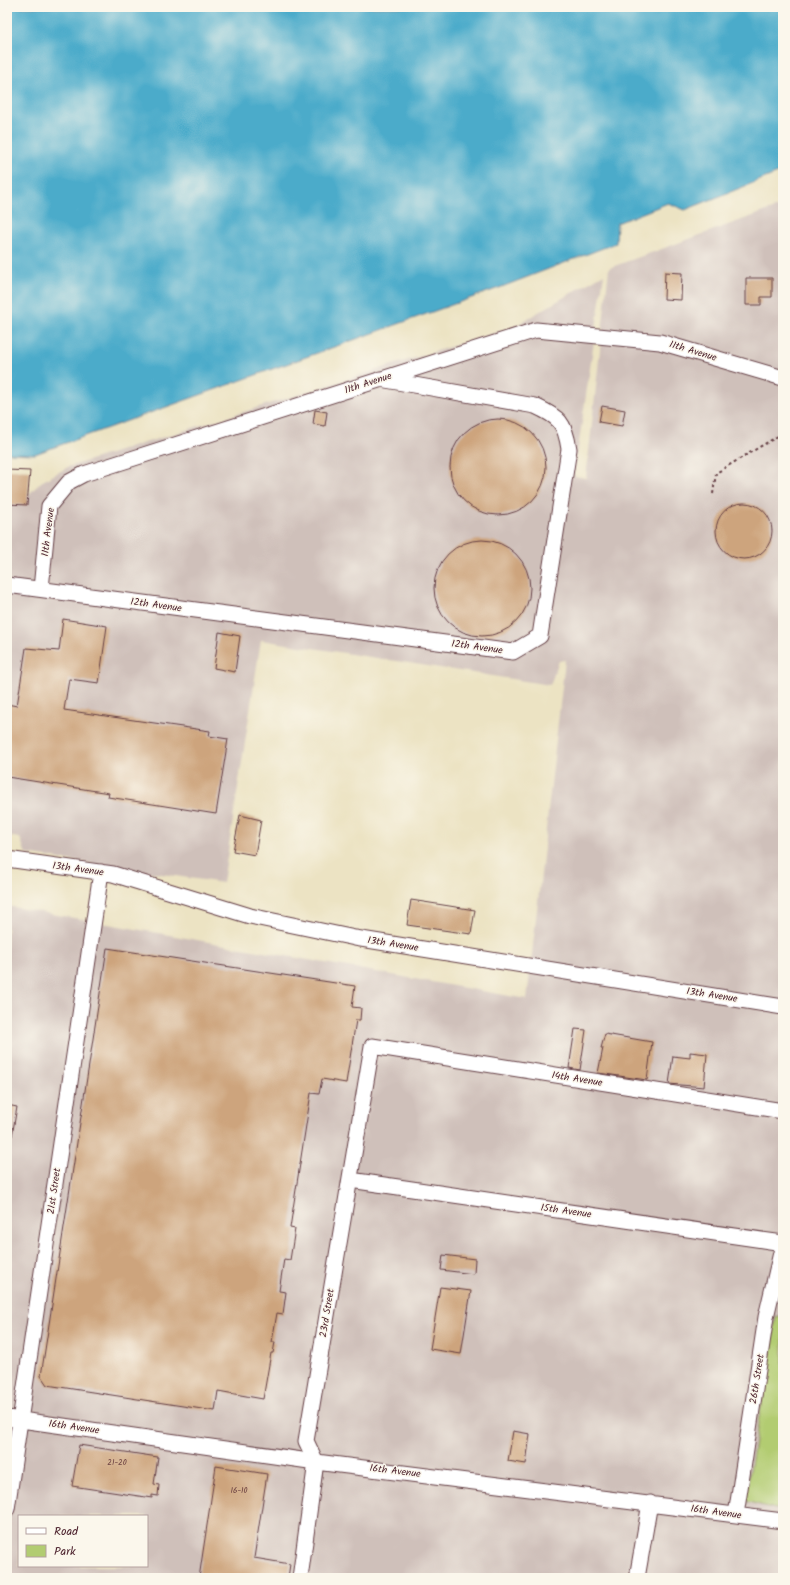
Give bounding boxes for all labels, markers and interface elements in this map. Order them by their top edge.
street label: 11th Avenue [667,336,719,366]
street label: 11th Avenue [342,368,394,398]
street label: 11th Avenue [37,506,59,557]
street label: 12th Avenue [129,593,183,617]
street label: 12th Avenue [450,635,504,659]
street label: 13th Avenue [51,857,105,881]
street label: 13th Avenue [366,932,420,956]
street label: 13th Avenue [685,983,739,1007]
street label: 14th Avenue [550,1067,604,1091]
street label: 21st Street [43,1167,65,1215]
street label: 15th Avenue [540,1200,593,1223]
street label: 23rd Street [315,1287,339,1339]
street label: 26th Street [745,1353,769,1405]
street label: 16th Avenue [47,1416,101,1439]
house number: 21-20 [107,1456,127,1469]
street label: 16th Avenue [369,1460,422,1482]
house number: 16-10 [230,1484,248,1497]
street label: 16th Avenue [689,1501,743,1524]
legend [18,1515,148,1567]
text: Road [54,1522,79,1541]
text: Park [54,1542,76,1561]

